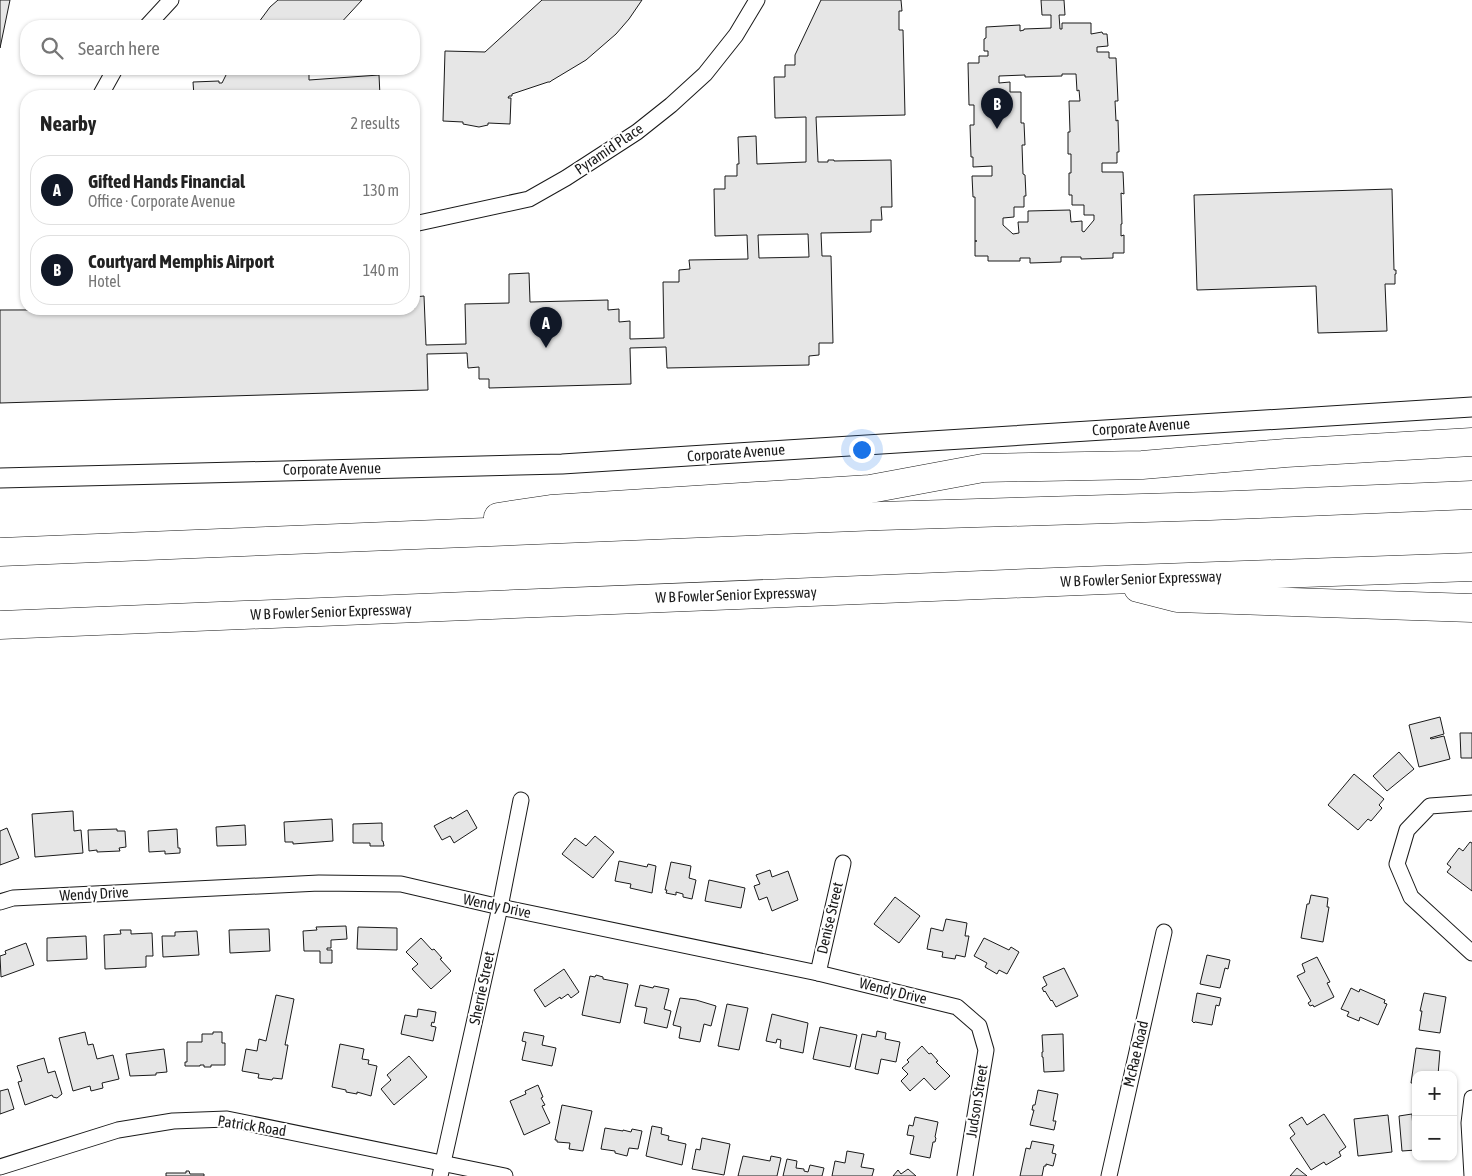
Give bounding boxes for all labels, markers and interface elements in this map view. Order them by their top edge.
search box [20,20,420,75]
icon: search [38,34,66,62]
text: Search here [78,37,160,59]
pin: B [981,88,1013,129]
text: Nearby [40,111,96,135]
text: 2 results [350,114,400,132]
street label: Pyramid Place [571,119,646,178]
text: Gifted Hands Financial [88,170,245,192]
text: A [53,181,61,199]
text: 130 m [363,181,399,199]
text: Office · Corporate Avenue [88,192,235,210]
text: Courtyard Memphis Airport [88,250,274,272]
text: B [53,261,61,279]
text: 140 m [363,261,399,279]
text: Hotel [88,272,121,290]
pin: A [530,307,562,348]
street label: Corporate Avenue [1091,415,1191,438]
your location [849,437,875,463]
street label: Corporate Avenue [686,441,786,464]
street label: Corporate Avenue [283,459,381,478]
street label: W B Fowler Senior Expressway [1060,567,1222,590]
street label: W B Fowler Senior Expressway [655,583,817,606]
street label: W B Fowler Senior Expressway [250,600,412,623]
street label: Denise Street [813,880,846,955]
street label: Wendy Drive [59,883,129,904]
street label: Wendy Drive [462,890,533,921]
street label: Sherrie Street [465,950,498,1026]
street label: Wendy Drive [858,974,929,1007]
street label: McRae Road [1120,1019,1151,1089]
street label: Judson Street [962,1063,991,1139]
map controls [1412,1071,1457,1161]
button: + [1412,1071,1457,1116]
street label: Patrick Road [217,1112,288,1139]
button: − [1412,1116,1457,1161]

